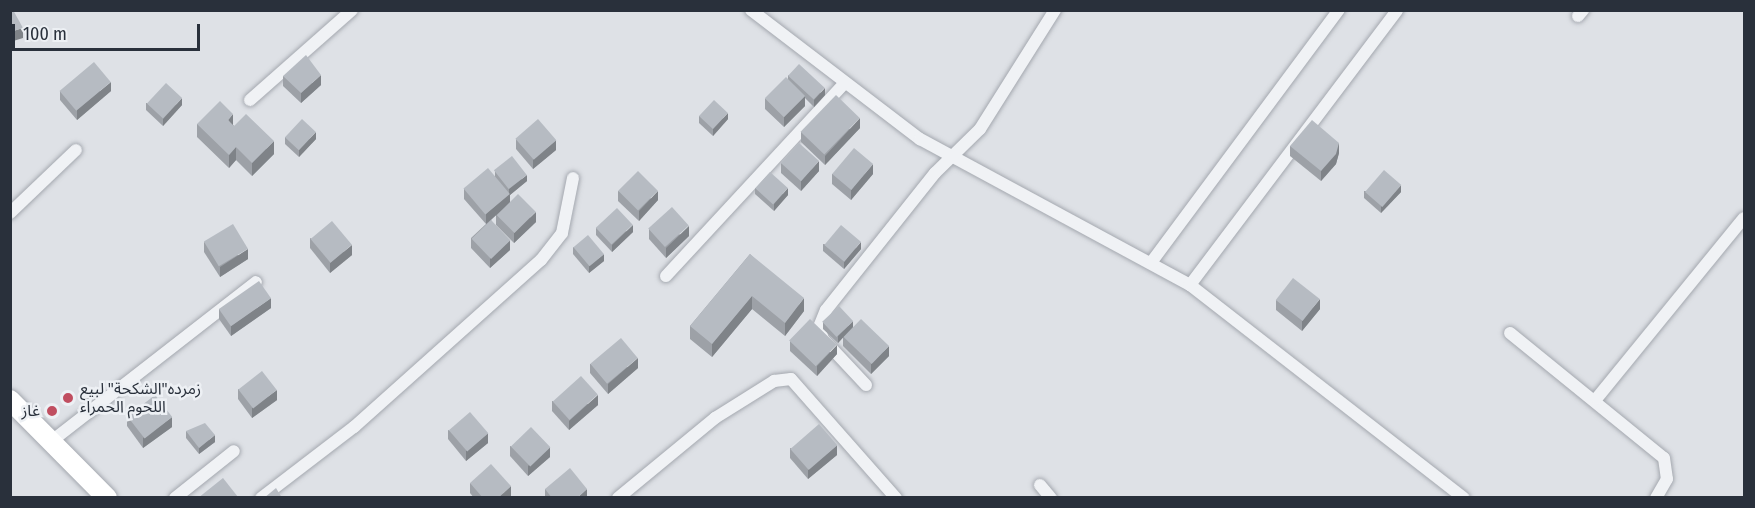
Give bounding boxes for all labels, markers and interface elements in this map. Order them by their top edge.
scale bar [15,12,202,50]
text: 100 m [23,23,67,45]
place label: زمرده"الشكحة" لبيع اللحوم الحمراء [80,379,201,417]
marker: زمرده"الشكحة" لبيع اللحوم الحمراء [61,391,75,405]
place label: غاز [21,401,40,421]
marker: غاز [45,404,59,418]

